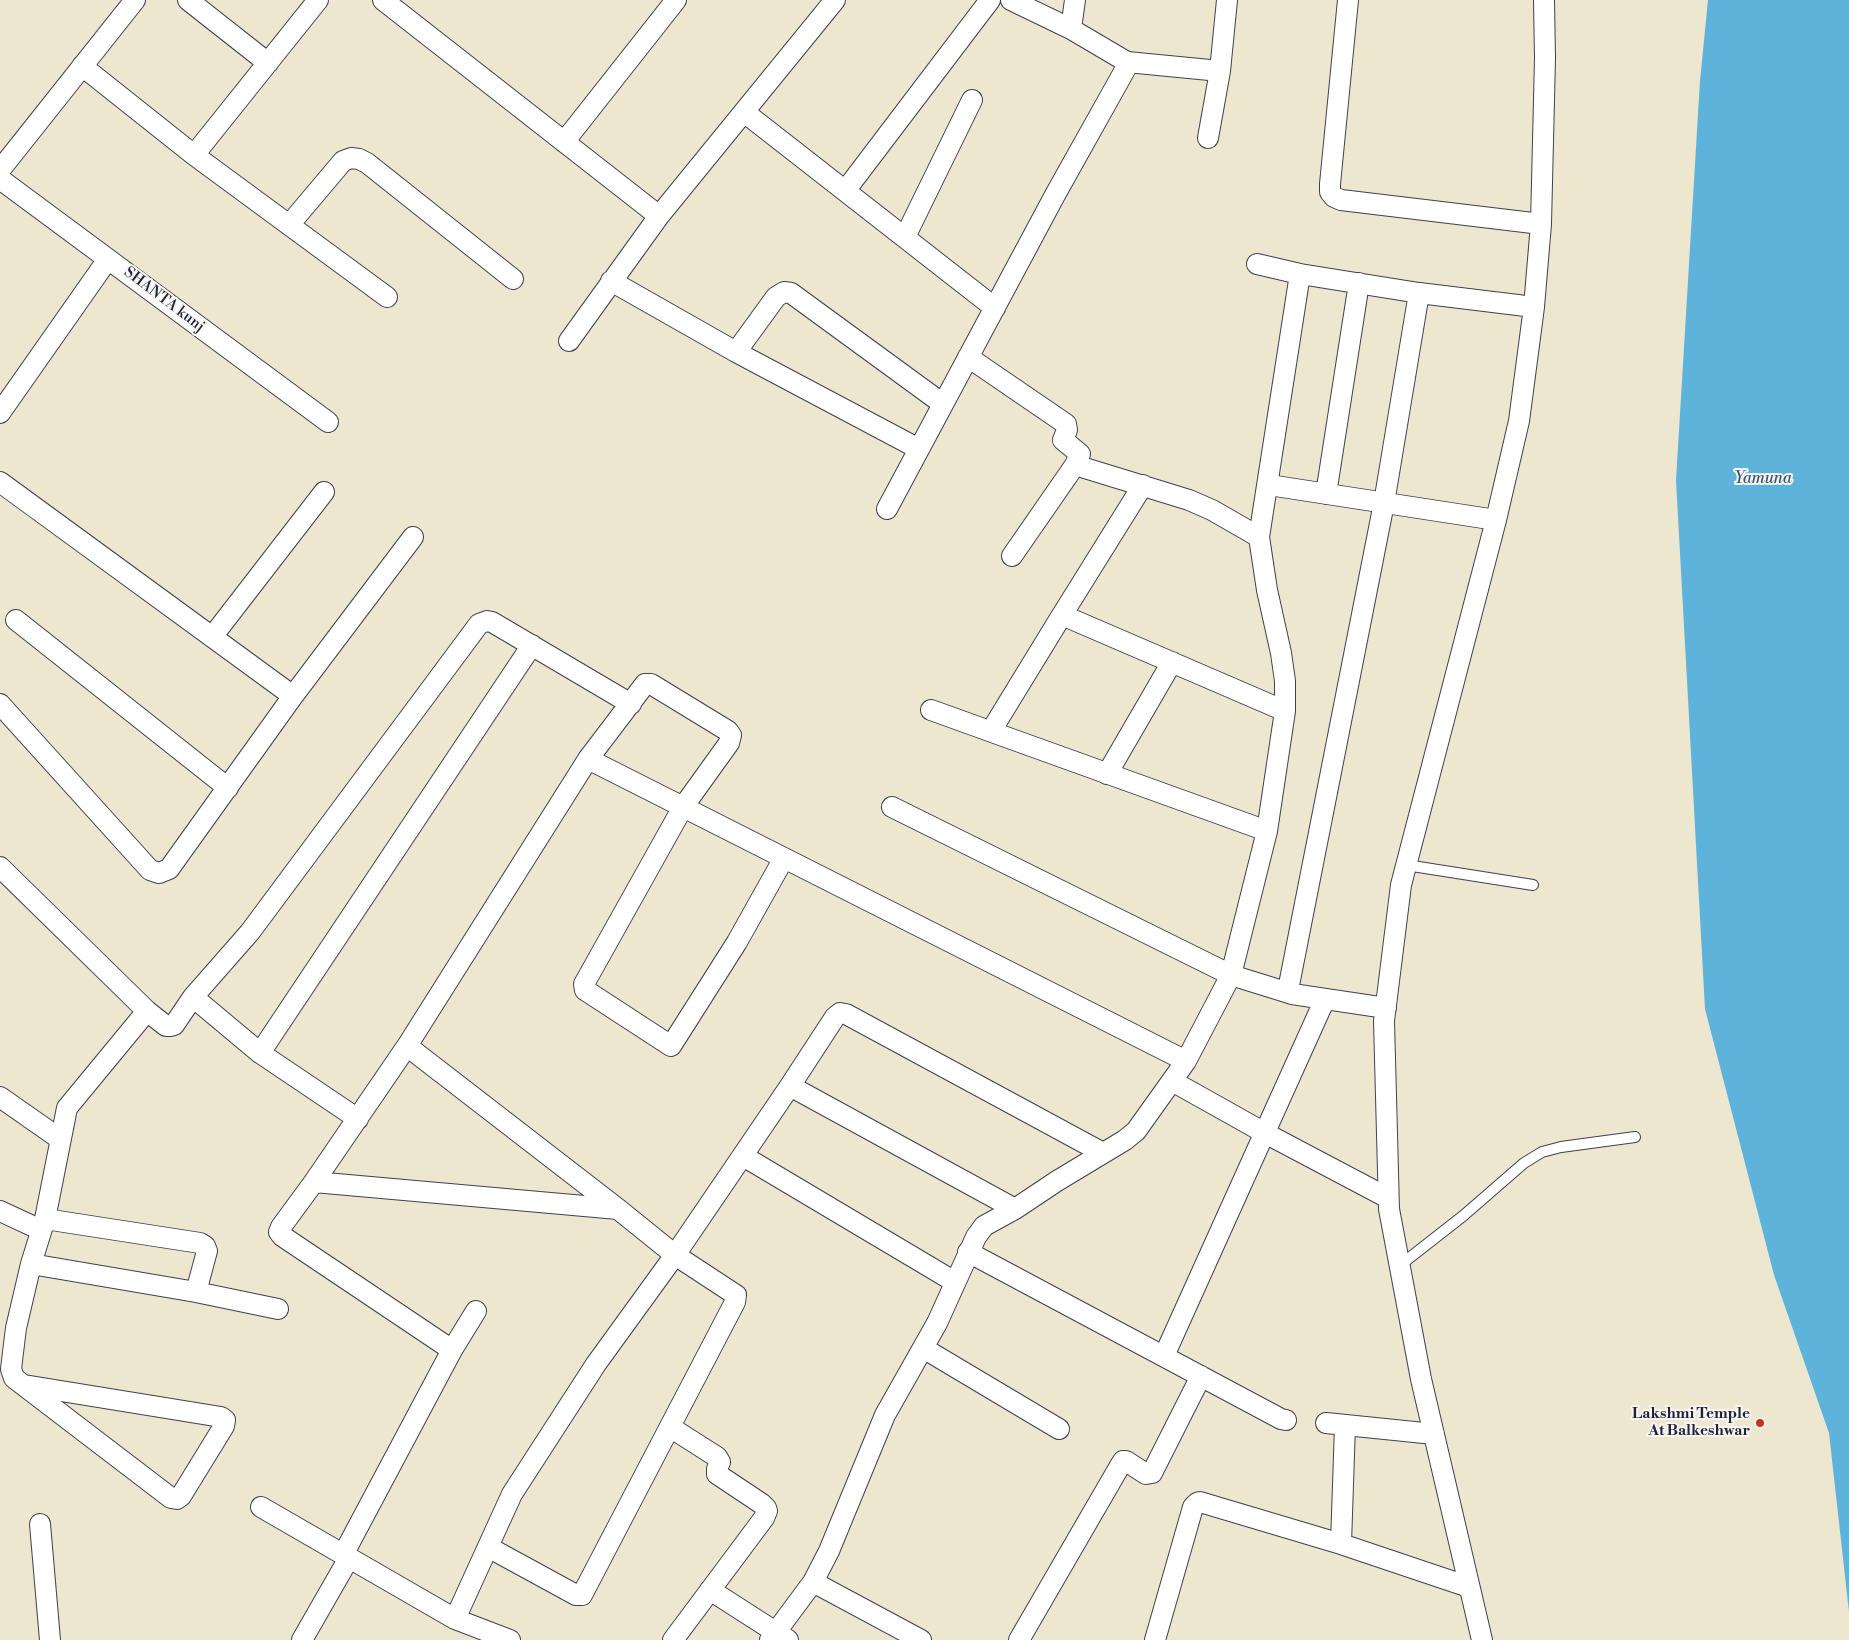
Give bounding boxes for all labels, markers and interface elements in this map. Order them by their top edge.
street label: SHANTA kunj [120,264,208,336]
water label: Yamuna [1734,469,1792,489]
place label: Lakshmi Temple At Balkeshwar [1632,1405,1750,1440]
marker: Lakshmi Temple At Balkeshwar [1754,1417,1766,1429]

